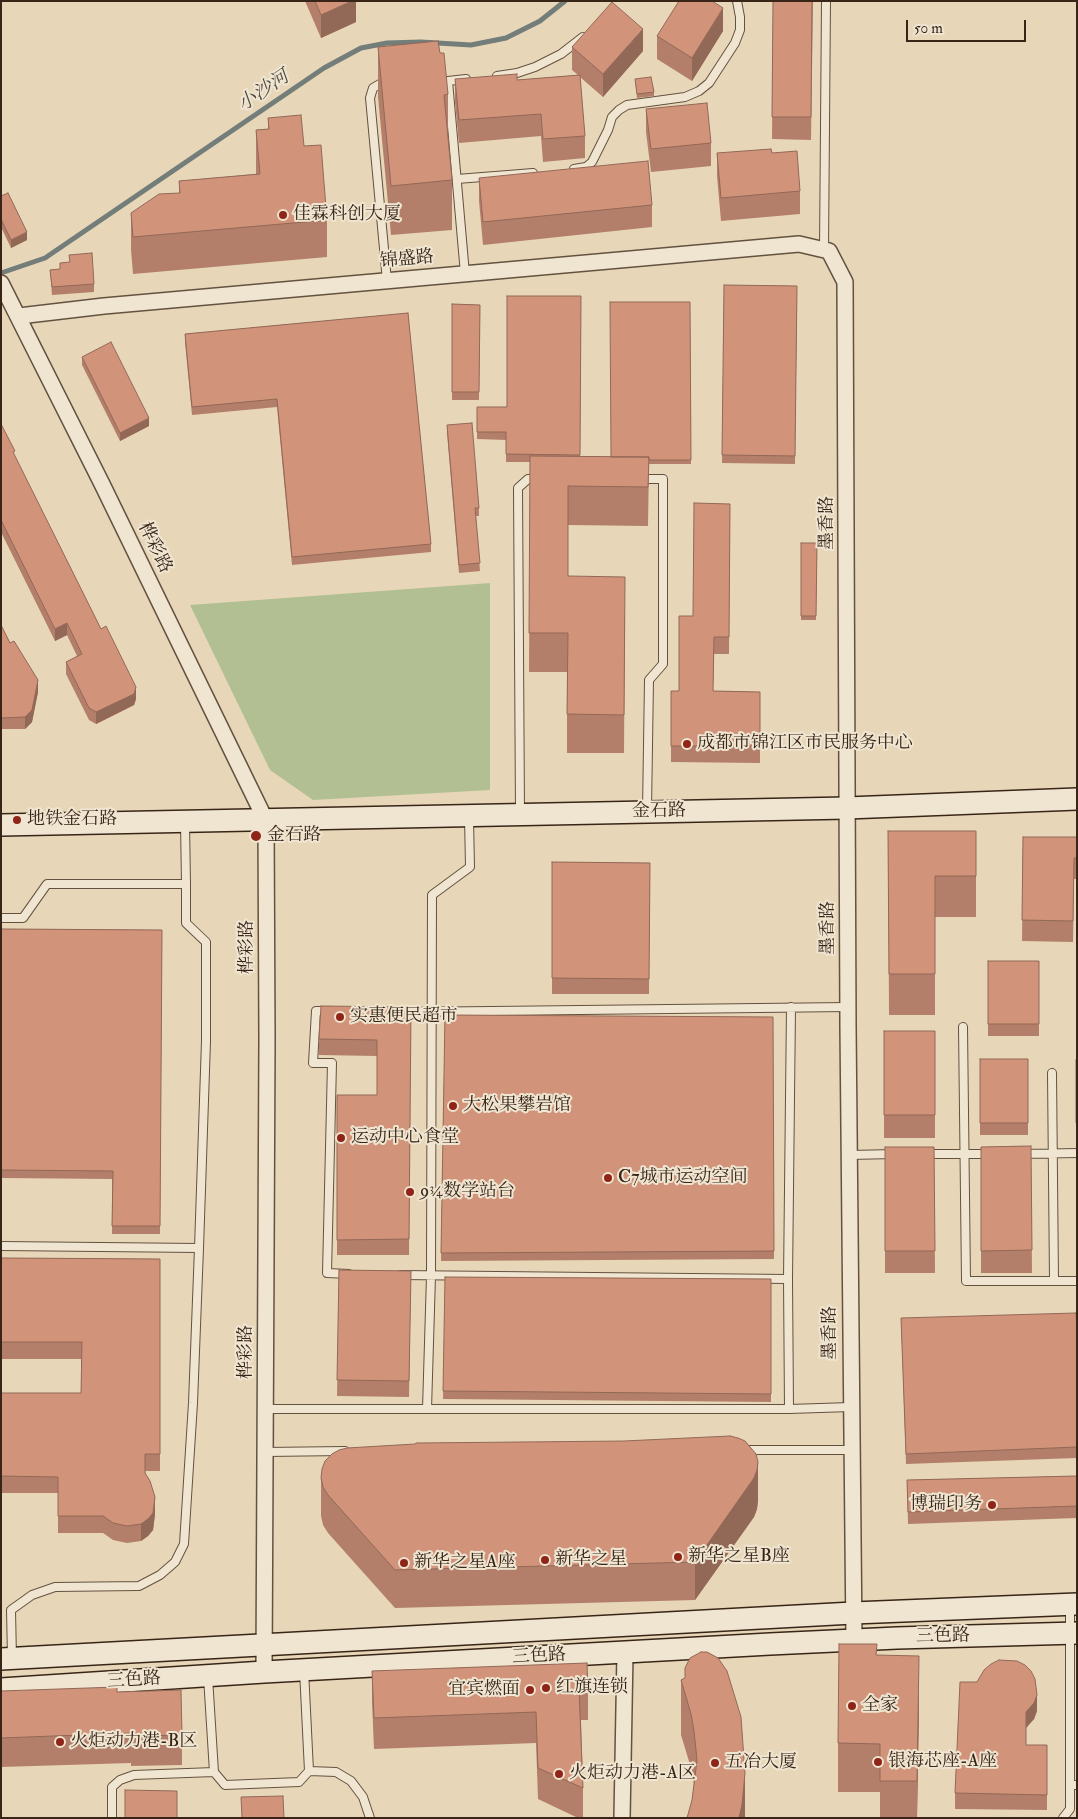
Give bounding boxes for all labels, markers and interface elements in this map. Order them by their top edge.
scale bar [908,10,1028,42]
text: 50 m [914,19,943,38]
water label: 小沙河 [234,67,294,117]
place label: 佳霖科创大厦 [293,204,401,226]
marker: 佳霖科创大厦 [277,209,289,221]
street label: 锦盛路 [379,247,435,273]
street label: 墨香路 [817,496,839,550]
street label: 桦彩路 [132,519,176,577]
place label: 成都市锦江区市民服务中心 [697,733,913,755]
marker: 成都市锦江区市民服务中心 [681,738,693,750]
street label: 金石路 [632,801,686,823]
place label: 地铁金石路 [27,809,117,831]
marker: 地铁金石路 [11,814,23,826]
place label: 金石路 [267,825,321,847]
marker: 金石路 [249,829,263,843]
street label: 墨香路 [818,901,840,955]
street label: 桦彩路 [237,920,259,974]
place label: 实惠便民超市 [350,1006,458,1028]
marker: 实惠便民超市 [334,1011,346,1023]
place label: 大松果攀岩馆 [463,1095,571,1117]
marker: 大松果攀岩馆 [447,1100,459,1112]
place label: 运动中心食堂 [351,1127,459,1149]
marker: 运动中心食堂 [335,1132,347,1144]
place label: C7城市运动空间 [618,1167,747,1189]
marker: C7城市运动空间 [602,1172,614,1184]
place label: 9¾数学站台 [420,1181,515,1203]
marker: 9¾数学站台 [404,1186,416,1198]
street label: 墨香路 [820,1306,842,1360]
street label: 桦彩路 [236,1325,258,1379]
place label: 博瑞印务 [910,1494,982,1516]
marker: 博瑞印务 [986,1499,998,1511]
place label: 新华之星B座 [688,1546,790,1568]
place label: 新华之星 [555,1549,627,1571]
marker: 新华之星B座 [672,1551,684,1563]
place label: 新华之星A座 [414,1552,515,1574]
marker: 新华之星 [539,1554,551,1566]
marker: 新华之星A座 [398,1557,410,1569]
street label: 三色路 [916,1626,970,1648]
street label: 三色路 [511,1645,567,1669]
street label: 三色路 [106,1668,162,1694]
place label: 红旗连锁 [556,1677,628,1699]
place label: 宜宾燃面 [448,1679,520,1701]
marker: 红旗连锁 [540,1682,552,1694]
marker: 宜宾燃面 [524,1684,536,1696]
place label: 全家 [862,1695,898,1717]
marker: 全家 [846,1700,858,1712]
place label: 火炬动力港-B区 [70,1731,197,1753]
marker: 火炬动力港-B区 [54,1736,66,1748]
place label: 银海芯座-A座 [888,1751,997,1773]
place label: 五冶大厦 [725,1752,797,1774]
marker: 银海芯座-A座 [872,1756,884,1768]
marker: 五冶大厦 [709,1757,721,1769]
place label: 火炬动力港-A区 [569,1763,696,1785]
marker: 火炬动力港-A区 [553,1768,565,1780]

